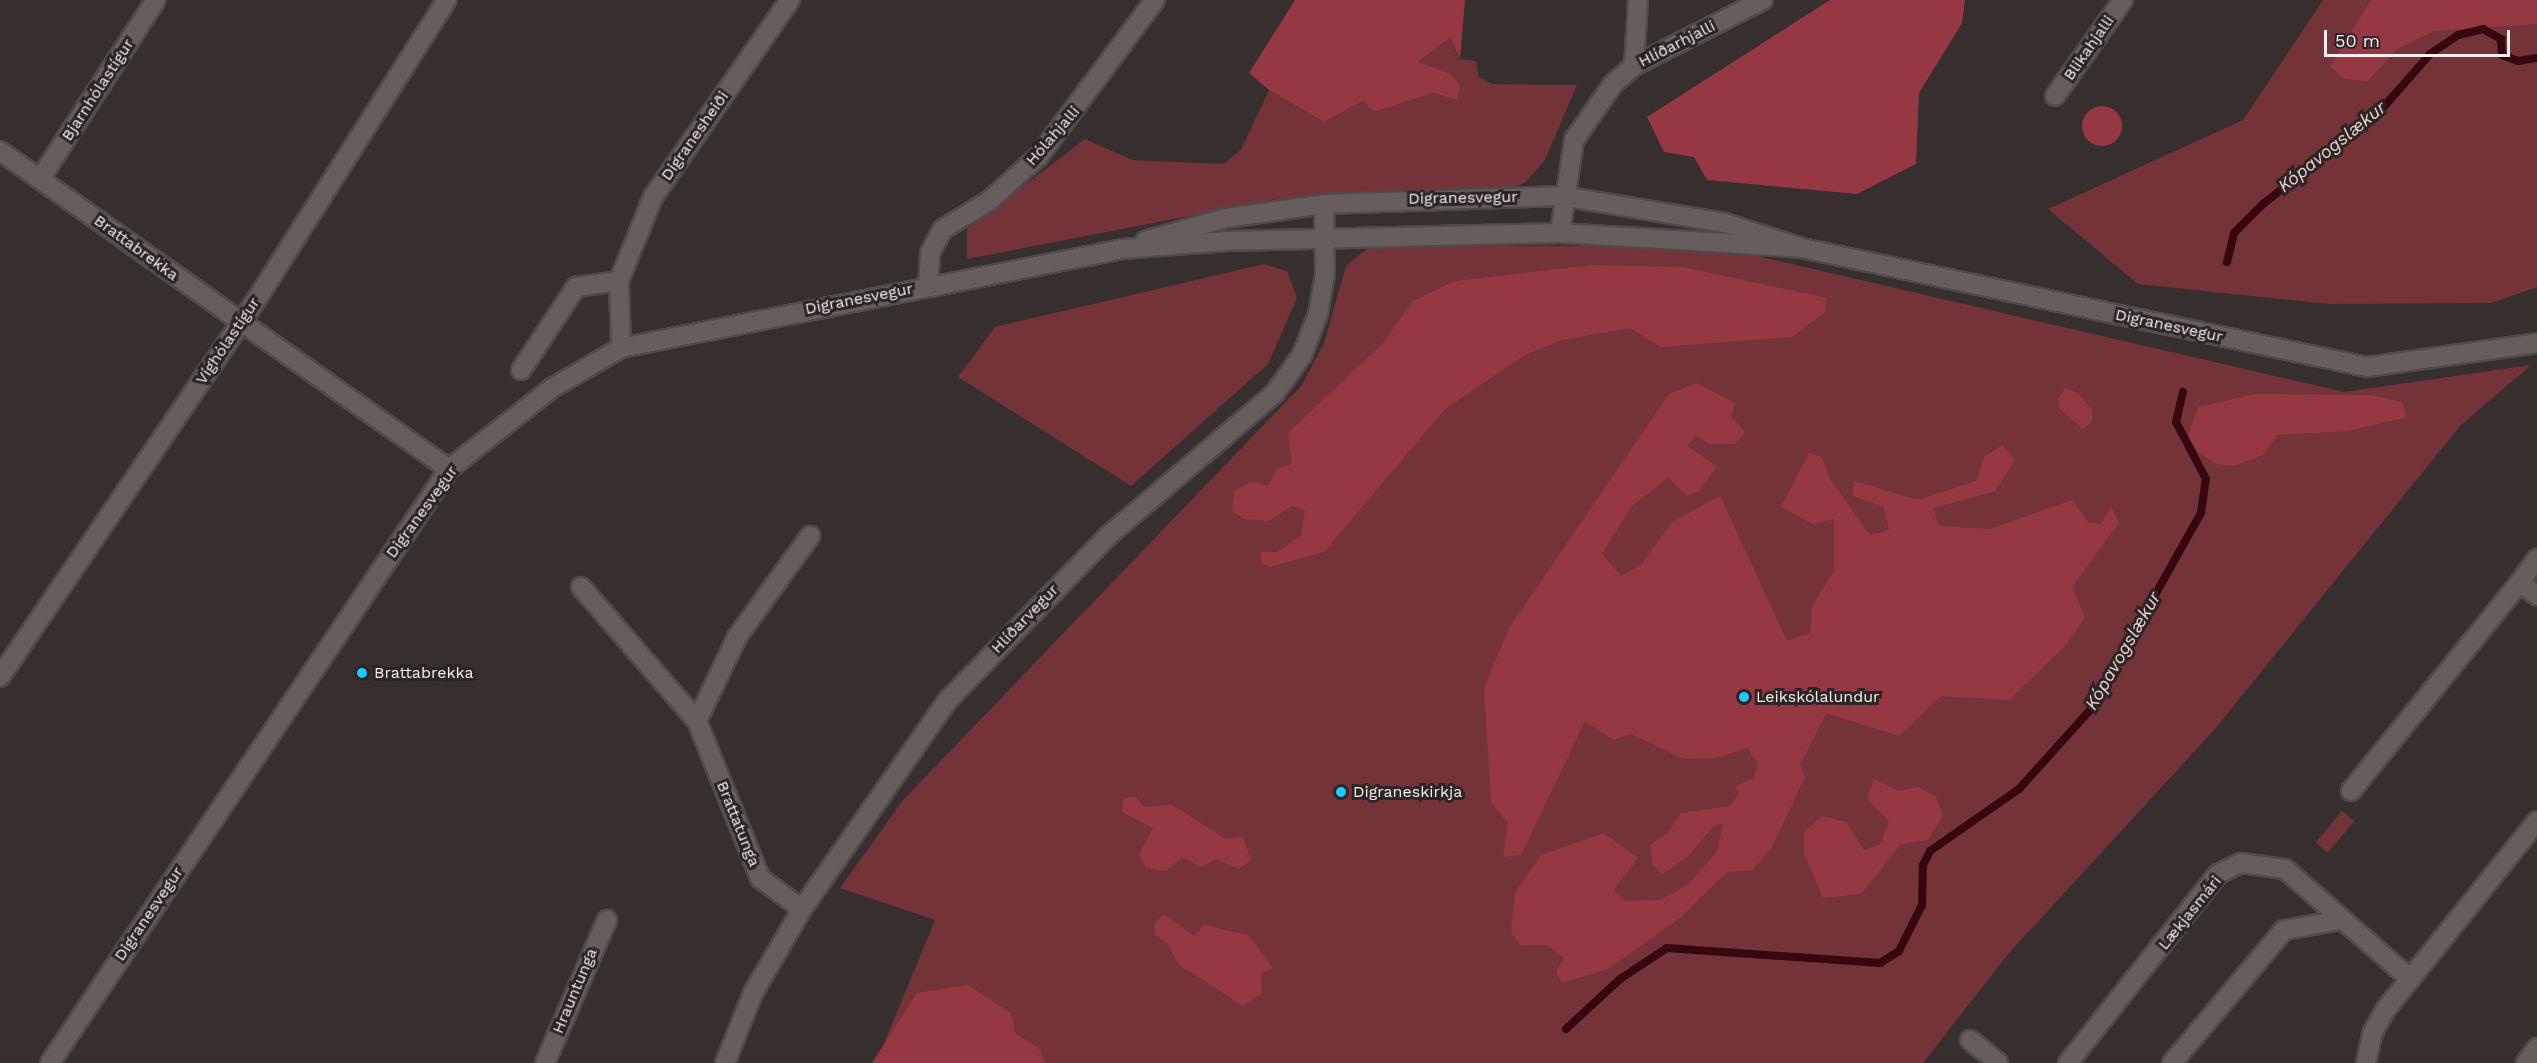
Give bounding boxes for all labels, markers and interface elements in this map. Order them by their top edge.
street label: Blikahjalli [2060,12,2118,84]
street label: Hlíðarhjalli [1635,17,1719,71]
scale bar [2327,18,2513,56]
text: 50 m [2335,30,2380,51]
street label: Bjarnhólastígur [58,35,138,145]
street label: Digranesheiði [657,88,733,184]
water label: Kópavogslækur [2274,97,2390,197]
street label: Hólahjalli [1022,102,1084,170]
street label: Digranesvegur [1408,187,1518,209]
street label: Brattabrekka [90,211,182,285]
street label: Digranesvegur [803,279,915,319]
street label: Víghólastígur [192,294,264,388]
street label: Digranesvegur [2113,305,2225,347]
street label: Digranesvegur [382,462,462,562]
street label: Hlíðarvegur [987,580,1063,658]
water label: Kópavogslækur [2080,588,2166,714]
place label: Brattabrekka [374,663,474,683]
marker: Brattabrekka [355,666,369,680]
place label: Leikskólalundur [1756,687,1880,707]
marker: Leikskólalundur [1737,690,1751,704]
street label: Brattatunga [712,778,764,870]
place label: Digraneskirkja [1353,782,1462,802]
marker: Digraneskirkja [1334,785,1348,799]
street label: Digranesvegur [110,863,188,965]
street label: Lækjasmári [2154,872,2226,954]
street label: Hrauntunga [548,945,602,1037]

